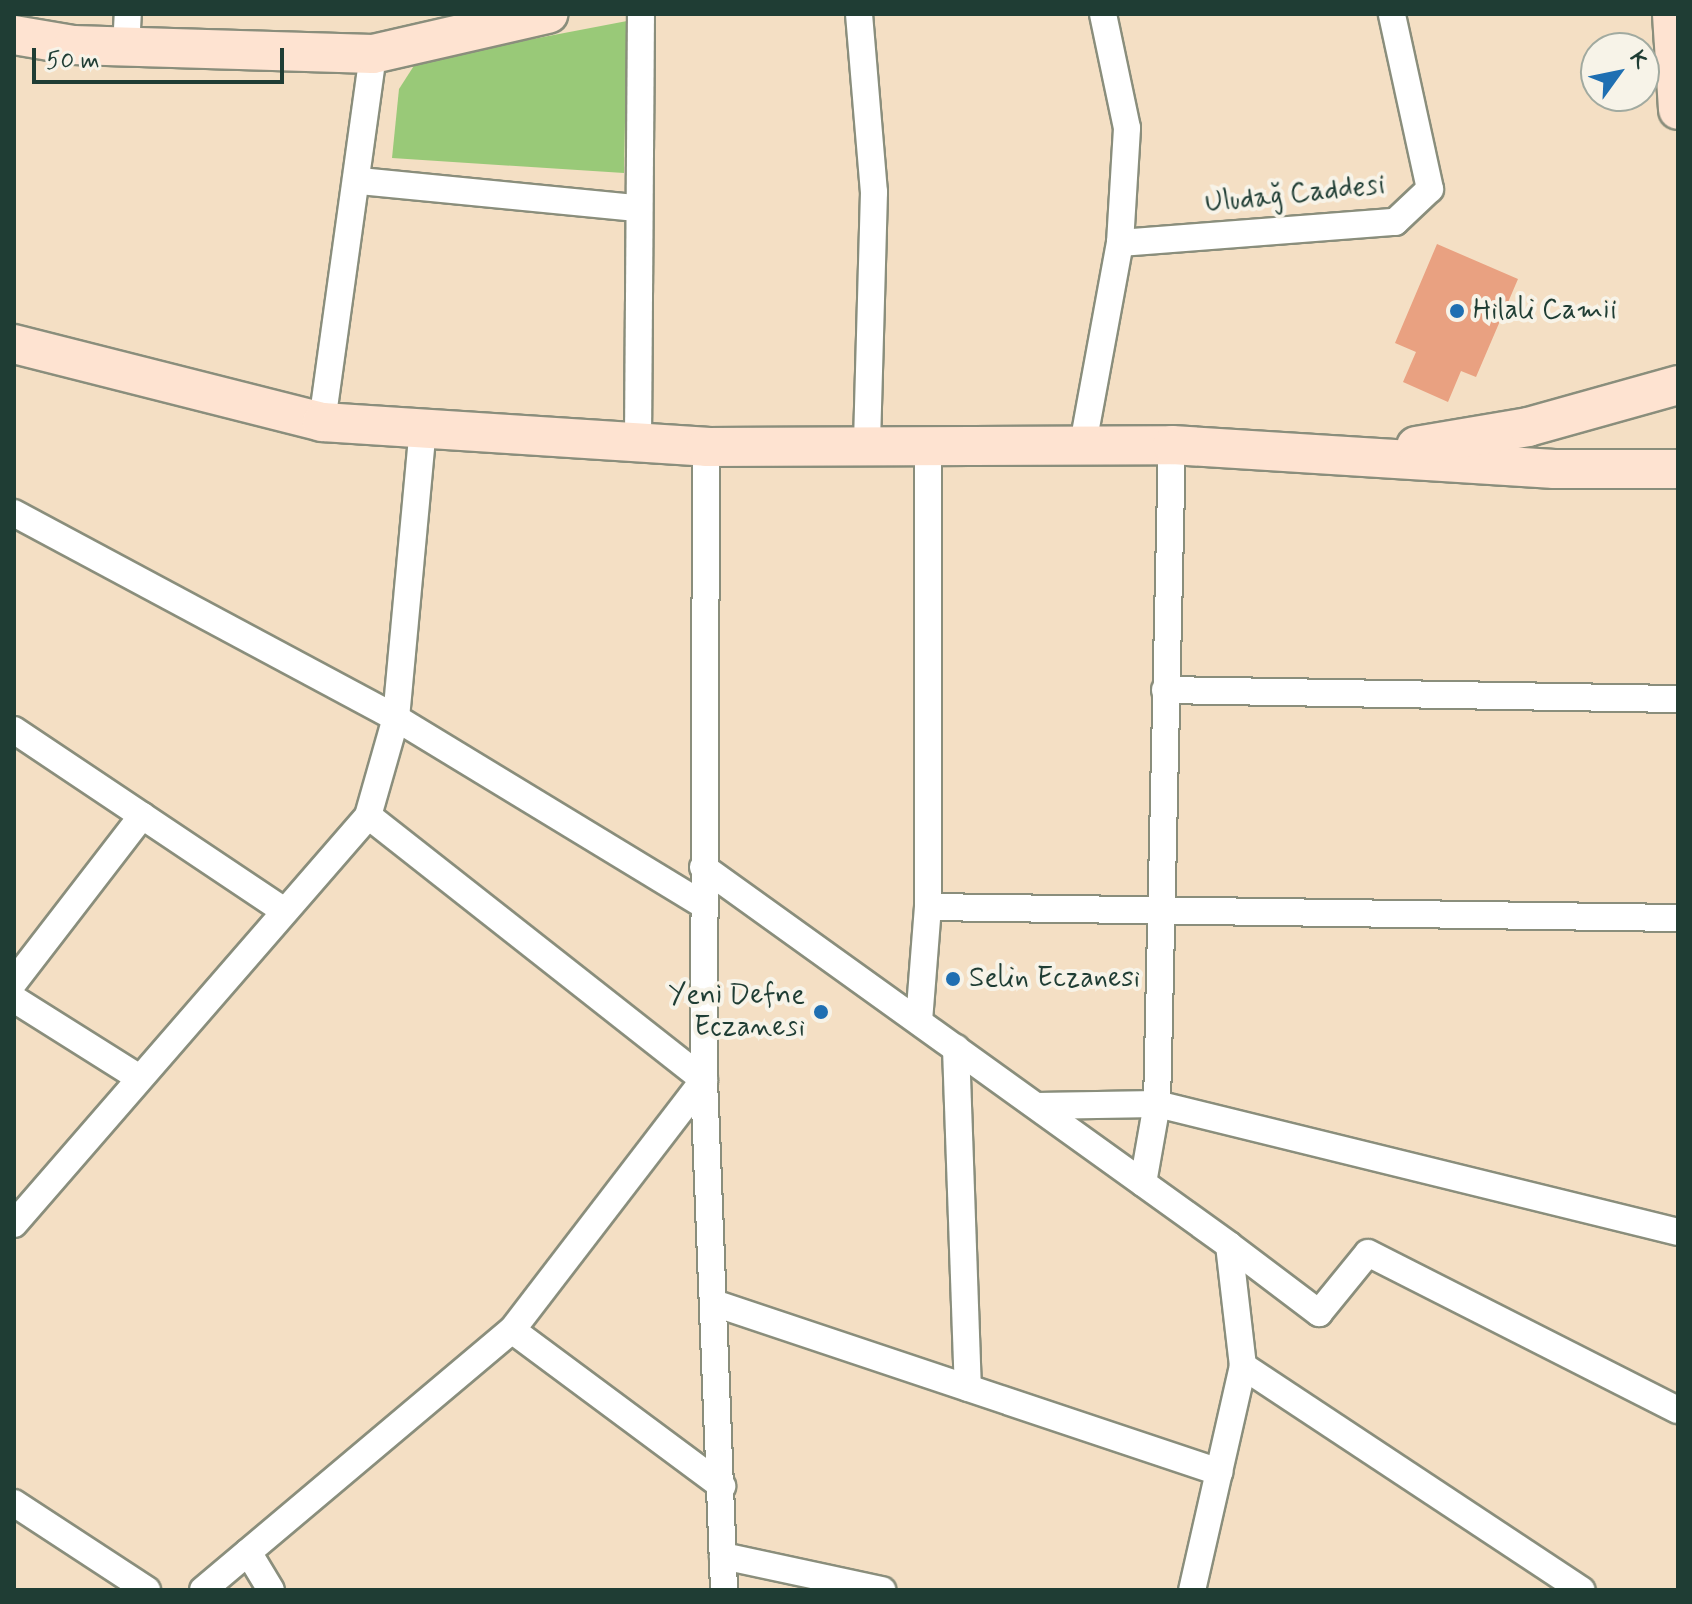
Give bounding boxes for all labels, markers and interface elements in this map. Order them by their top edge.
scale bar [36,32,288,82]
north arrow [1580,32,1660,112]
text: 50 m [46,46,100,77]
text: K [1622,46,1654,74]
street label: Uludağ Caddesi [1203,169,1387,221]
place label: Hilali Camii [1473,294,1617,328]
marker: Hilali Camii [1448,302,1466,320]
place label: Selin Eczanesi [969,962,1147,996]
marker: Selin Eczanesi [944,970,962,988]
place label: Yeni Defne Eczanesi [665,979,805,1045]
marker: Yeni Defne Eczanesi [812,1003,830,1021]

